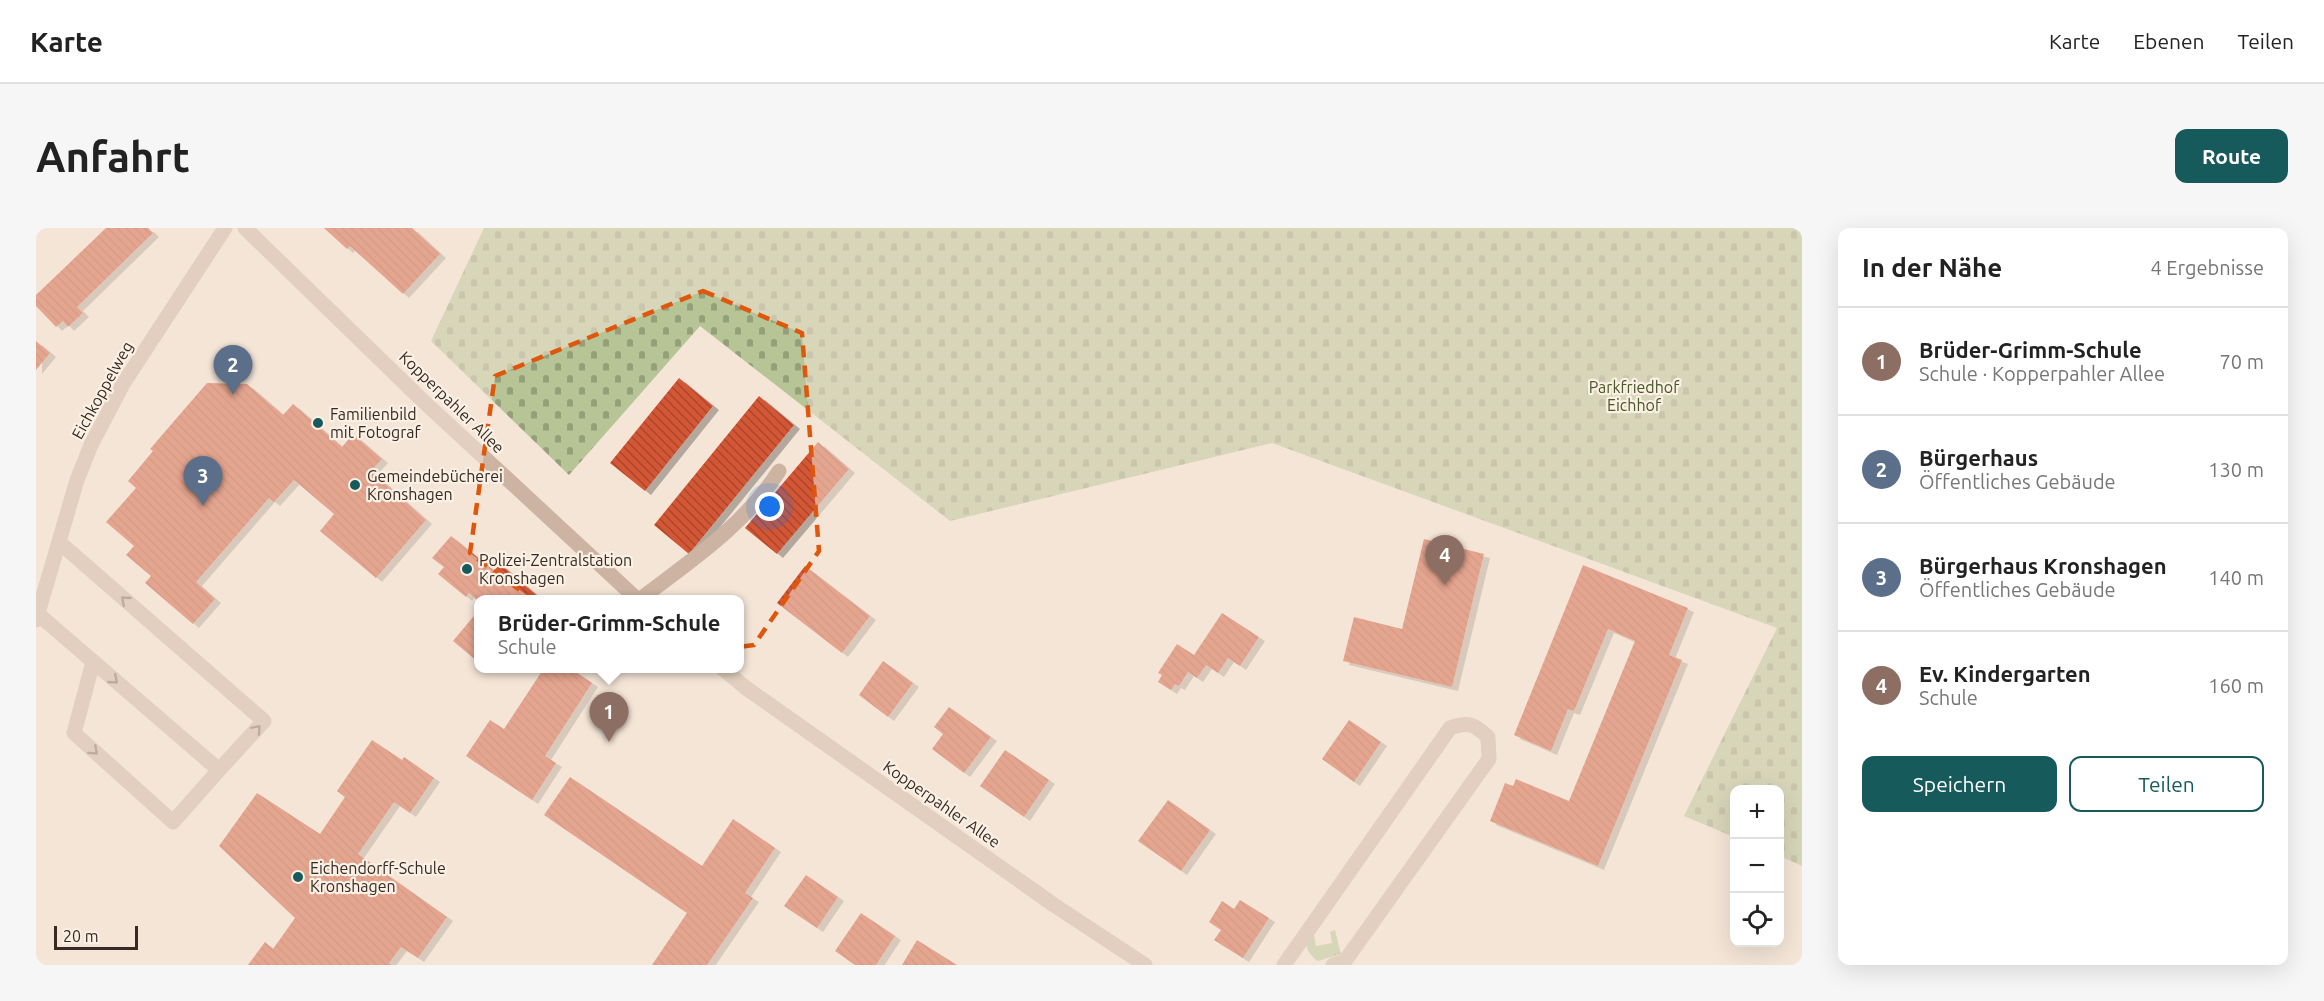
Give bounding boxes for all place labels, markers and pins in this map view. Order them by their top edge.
pin: 2 [214,346,252,395]
place label: Familienbild mit Fotograf [330,405,421,441]
marker: Familienbild mit Fotograf [311,416,325,430]
pin: 3 [184,456,222,506]
place label: Gemeindebücherei Kronshagen [367,467,503,503]
marker: Gemeindebücherei Kronshagen [348,478,362,492]
pin: 4 [1426,536,1464,585]
place label: Polizei-Zentralstation Kronshagen [479,551,632,587]
marker: Polizei-Zentralstation Kronshagen [460,562,474,576]
pin: 1 [590,692,628,742]
place label: Eichendorff-Schule Kronshagen [310,859,446,895]
marker: Eichendorff-Schule Kronshagen [291,870,305,884]

